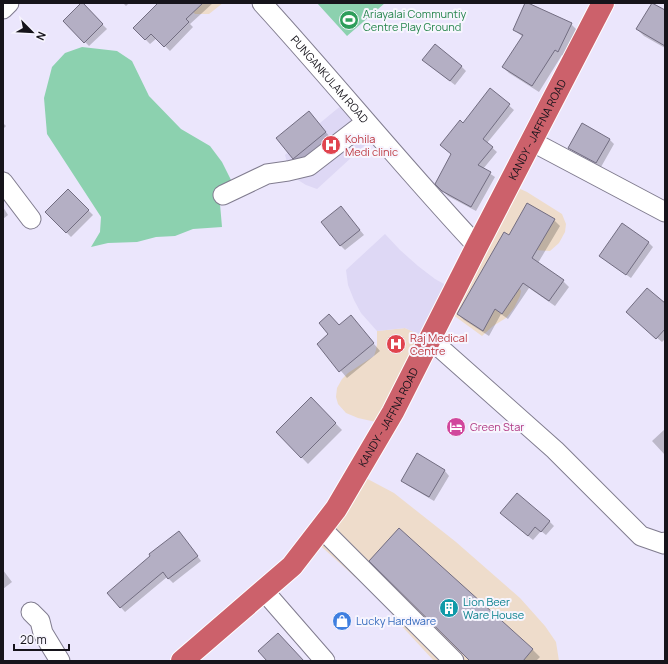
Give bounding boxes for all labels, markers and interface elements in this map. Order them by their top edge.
place label: Ariayalai Communtiy Centre Play Ground [363,6,466,34]
sports icon: Ariayalai Communtiy Centre Play Ground [338,9,360,31]
north arrow [12,12,52,52]
text: N [33,30,50,43]
street label: PUNGANKULAM ROAD [288,32,372,126]
street label: KANDY - JAFFNA ROAD [505,76,569,182]
place label: Kohila Medi clinic [345,131,398,159]
hospital icon: Kohila Medi clinic [320,134,342,156]
place label: Raj Medical Centre [410,330,468,358]
hospital icon: Raj Medical Centre [385,333,407,355]
street label: KANDY - JAFFNA ROAD [354,365,421,470]
hotel icon: Green Star [445,416,467,438]
place label: Green Star [470,419,524,434]
place label: Lion Beer Ware House [463,594,525,622]
building icon: Lion Beer Ware House [438,597,460,619]
shop icon: Lucky Hardware [331,610,353,632]
place label: Lucky Hardware [356,613,437,628]
scale bar [14,626,69,652]
text: 20 m [20,631,47,648]

